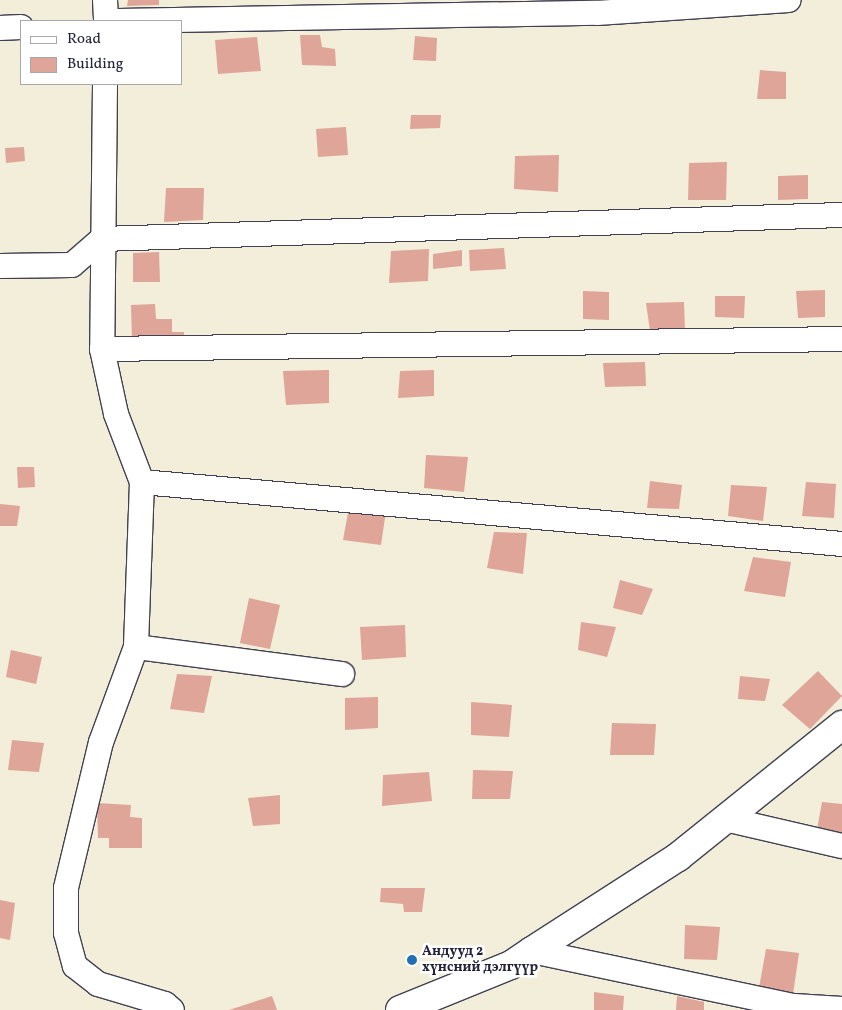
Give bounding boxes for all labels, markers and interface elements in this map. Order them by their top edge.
legend [20,20,182,85]
text: Road [67,29,101,50]
text: Building [67,54,123,75]
place label: Андууд 2 хүнсний дэлгүүр [422,944,538,976]
marker: Андууд 2 хүнсний дэлгүүр [406,954,418,966]

